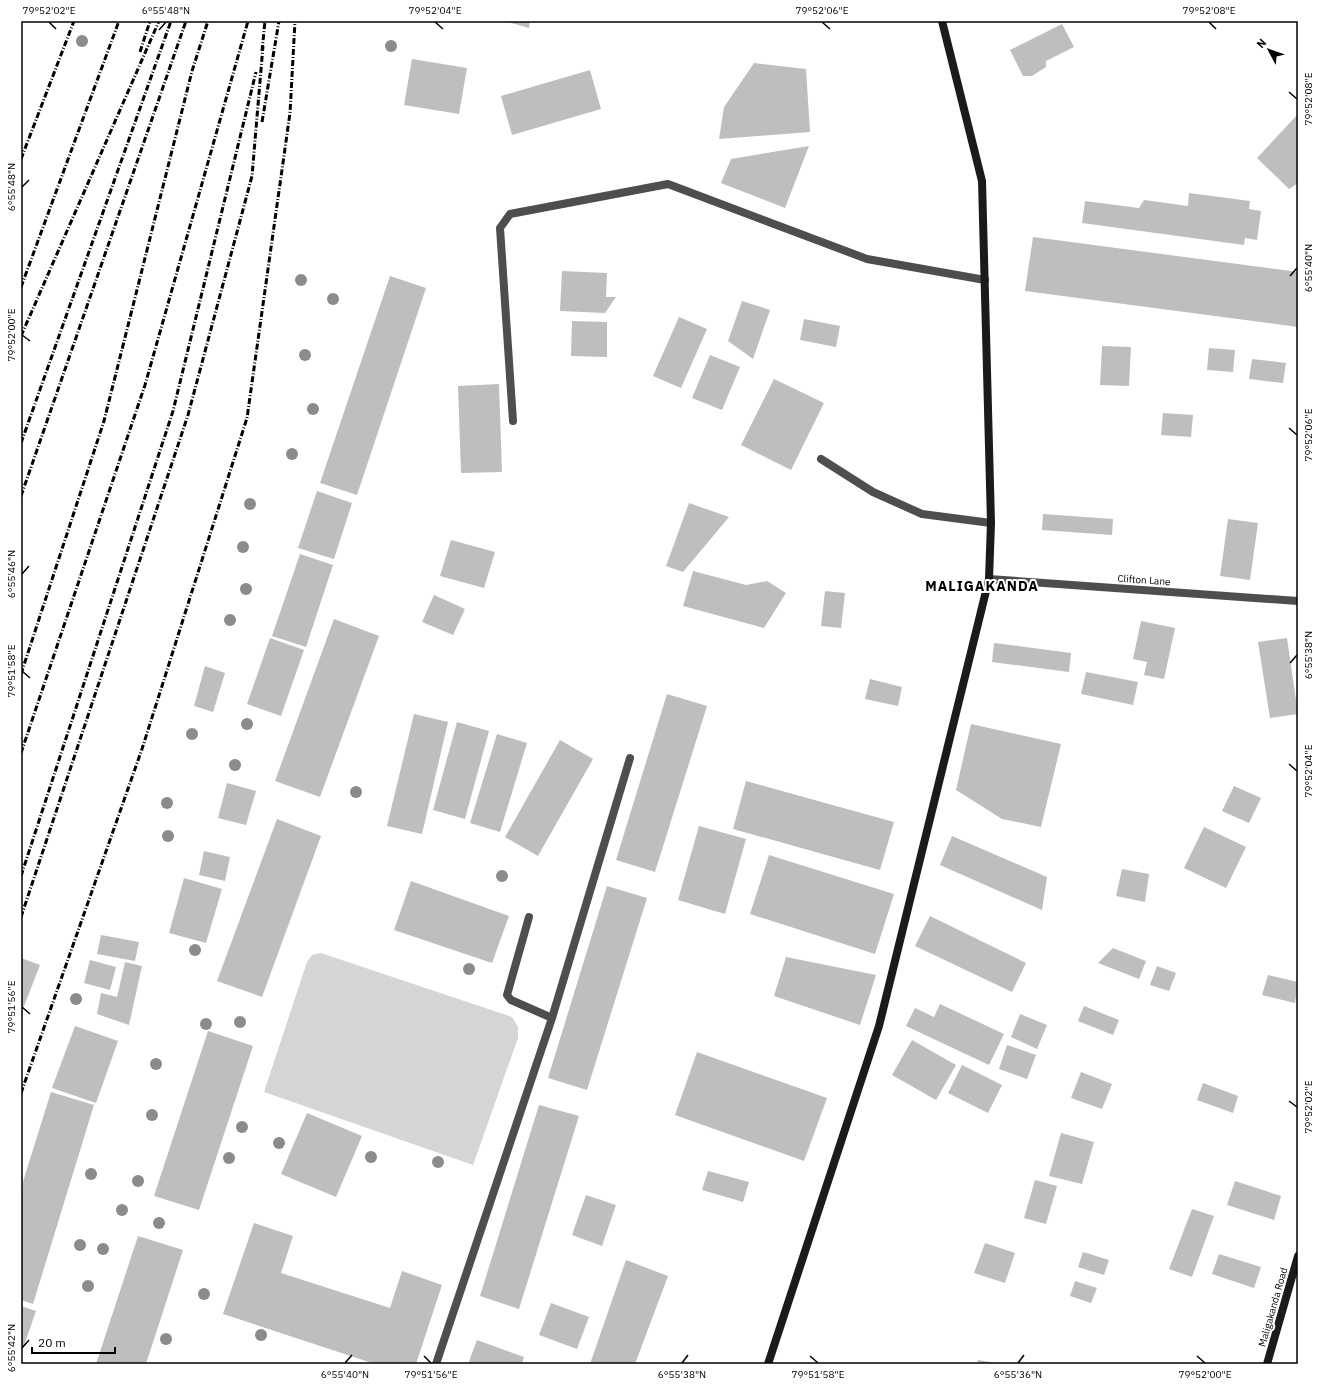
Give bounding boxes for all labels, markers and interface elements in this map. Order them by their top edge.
text: 79°52'02"E [22,4,76,17]
text: 6°55'48"N [142,4,190,17]
text: 79°52'04"E [408,4,462,17]
text: 79°52'06"E [795,4,849,17]
text: 79°52'08"E [1182,4,1236,17]
north arrow [1249,30,1289,70]
text: N [1254,36,1269,51]
text: 79°52'08"E [1302,72,1315,126]
text: 6°55'48"N [5,163,18,211]
text: 6°55'40"N [1302,244,1315,292]
text: 79°52'00"E [5,308,18,362]
text: 79°52'06"E [1302,408,1315,462]
text: 6°55'46"N [5,550,18,598]
street label: Clifton Lane [1117,572,1172,588]
district label: MALIGAKANDA [925,577,1039,595]
text: 6°55'38"N [1302,631,1315,679]
text: 79°51'58"E [5,644,18,698]
text: 79°52'04"E [1302,744,1315,798]
text: 79°51'56"E [5,980,18,1034]
text: 79°52'02"E [1302,1080,1315,1134]
street label: Maligakanda Road [1255,1266,1291,1348]
text: 6°55'42"N [5,1324,18,1372]
scale bar [32,1329,115,1355]
text: 20 m [38,1335,66,1350]
text: 6°55'40"N [321,1368,369,1381]
text: 79°51'56"E [404,1368,458,1381]
text: 6°55'38"N [658,1368,706,1381]
text: 79°51'58"E [791,1368,845,1381]
text: 6°55'36"N [994,1368,1042,1381]
text: 79°52'00"E [1178,1368,1232,1381]

